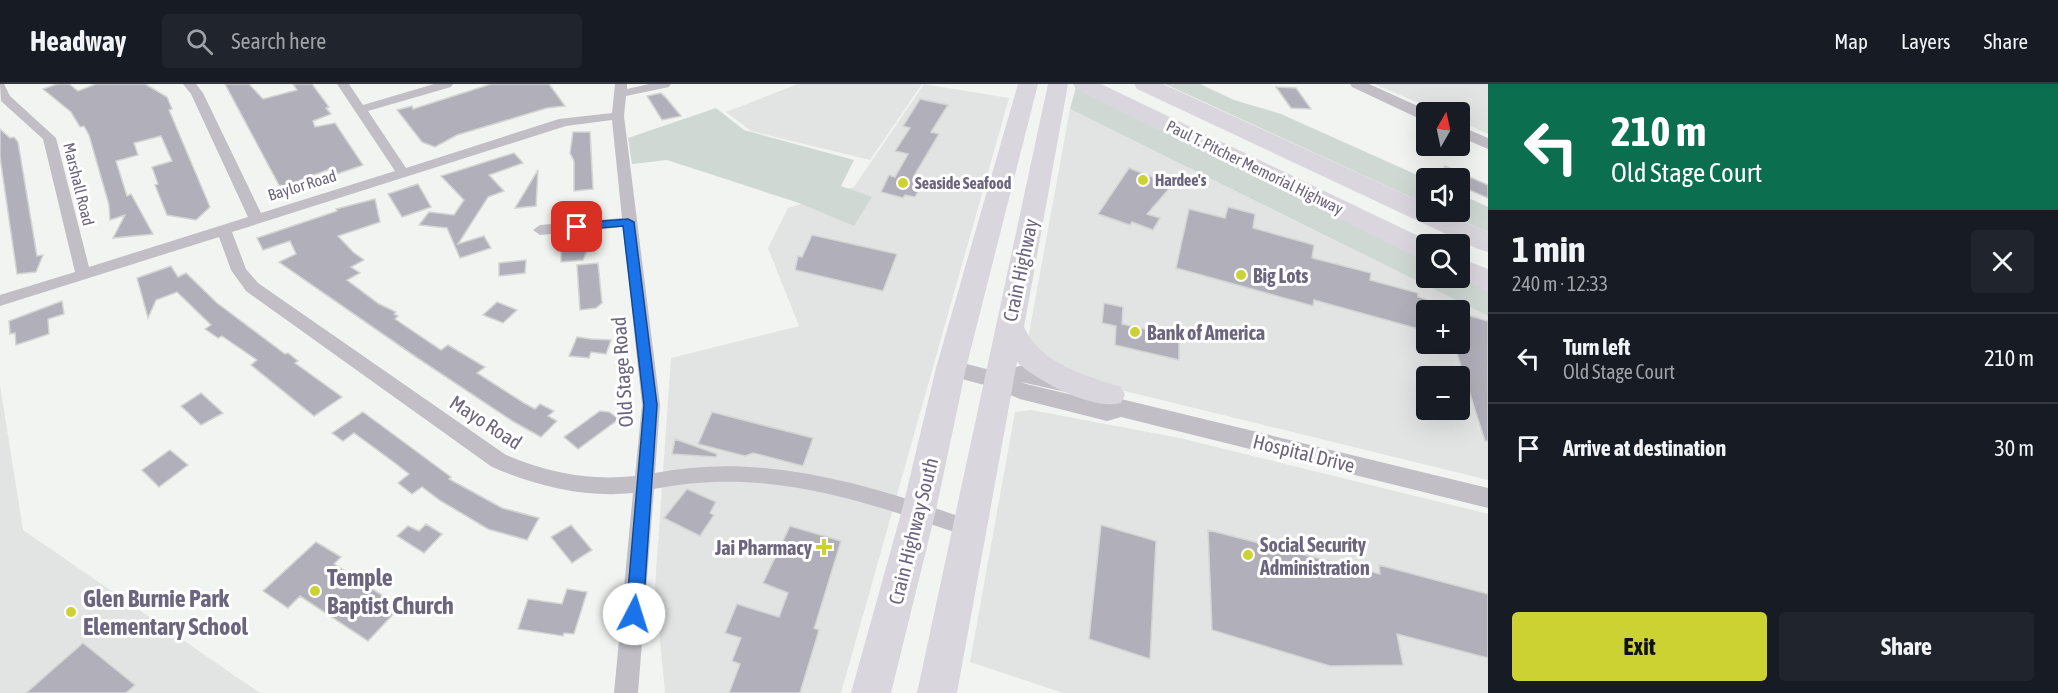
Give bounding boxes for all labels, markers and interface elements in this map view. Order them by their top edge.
search box [162,14,582,68]
text: Headway [30,25,126,57]
icon: search [183,25,216,58]
text: Search here [231,28,326,54]
text: Map [1834,29,1868,53]
text: Layers [1901,29,1951,53]
text: Share [1984,29,2028,53]
north arrow [1416,102,1470,156]
map controls [1416,102,1470,420]
text: 210 m [1611,107,1706,155]
icon: left [1512,108,1590,186]
street label: Paul T. Pitcher Memorial Highway [1163,116,1347,219]
street label: Marshall Road [60,141,98,227]
text: Old Stage Court [1611,157,1762,188]
street label: Baylor Road [266,166,339,205]
button: sound [1416,168,1470,222]
place label: Hardee's [1155,171,1207,189]
marker: Hardee's [1136,173,1150,187]
place label: Seaside Seafood [915,174,1012,192]
marker: Seaside Seafood [896,176,910,190]
pin [551,201,602,252]
icon: arrive [560,210,593,243]
street label: Crain Highway [998,216,1042,324]
text: 1 min [1512,228,1586,270]
button: close [1971,230,2034,293]
button: search [1416,234,1470,288]
place label: Big Lots [1253,264,1308,287]
marker: Big Lots [1234,268,1248,282]
text: 240 m · 12:33 [1512,272,1608,295]
button: + [1416,300,1470,354]
street label: Old Stage Road [607,316,637,428]
place label: Bank of America [1147,321,1265,344]
marker: Bank of America [1128,325,1142,339]
text: Turn left [1563,334,1630,360]
icon: left [1512,342,1545,375]
text: 210 m [1984,345,2034,371]
text: Old Stage Court [1563,360,1675,383]
button: − [1416,366,1470,420]
street label: Mayo Road [446,390,526,454]
street label: Hospital Drive [1251,429,1357,477]
icon: arrive [1512,432,1545,465]
text: Arrive at destination [1563,435,1726,461]
text: 30 m [1994,435,2034,461]
street label: Crain Highway South [884,455,942,607]
place label: Social Security Administration [1259,533,1370,579]
place label: Jai Pharmacy [714,536,813,559]
marker: Jai Pharmacy [817,540,831,554]
marker: Social Security Administration [1241,548,1255,562]
place label: Temple Baptist Church [327,564,454,619]
position arrow [602,582,666,646]
marker: Temple Baptist Church [308,584,322,598]
place label: Glen Burnie Park Elementary School [83,585,249,640]
marker: Glen Burnie Park Elementary School [64,605,78,619]
button: Exit [1512,612,1767,681]
button: Share [1779,612,2034,681]

